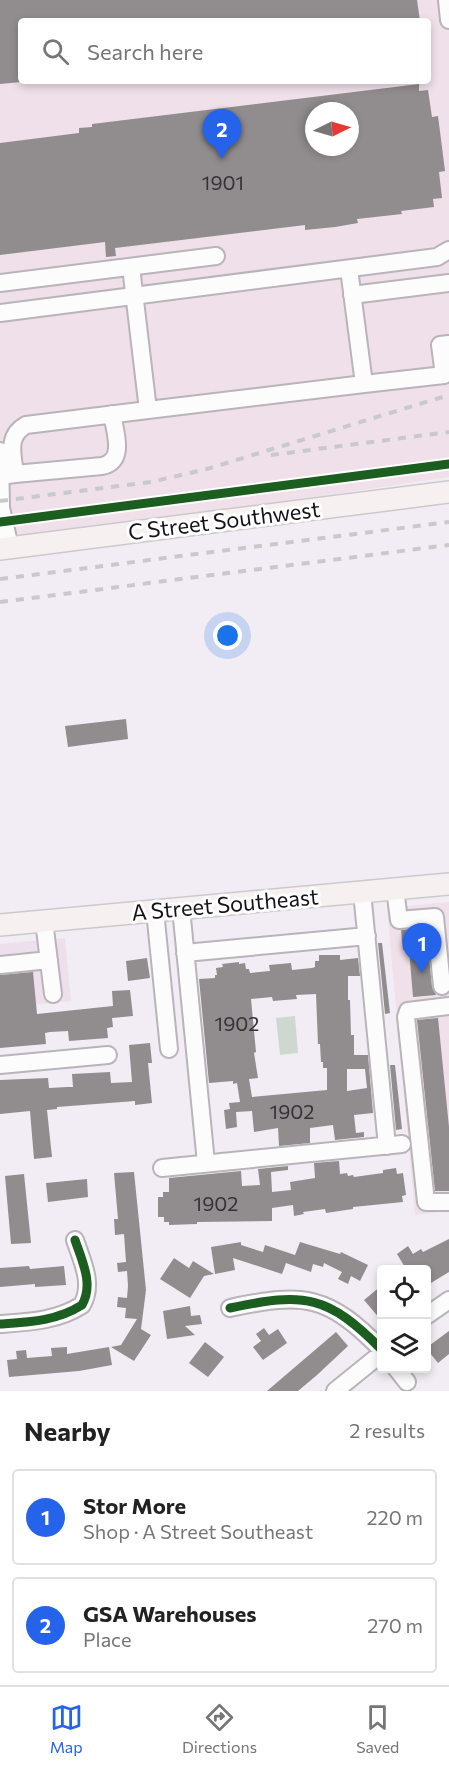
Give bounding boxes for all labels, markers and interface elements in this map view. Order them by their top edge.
search box [18,18,431,84]
icon: search [39,35,72,68]
text: Search here [87,38,203,65]
north arrow [305,102,359,156]
pin: 2 [202,110,242,159]
house number: 1901 [202,170,244,194]
street label: C Street Southwest [126,495,322,545]
your location [213,621,242,650]
street label: A Street Southeast [130,882,320,926]
pin: 1 [402,924,442,973]
house number: 1902 [215,1011,259,1035]
house number: 1902 [270,1099,314,1123]
house number: 1902 [194,1191,238,1215]
map controls [377,1265,431,1373]
button: locate [377,1265,431,1319]
button: layers [377,1319,431,1373]
text: Nearby [24,1415,111,1446]
text: 2 results [349,1418,425,1442]
text: Stor More [83,1492,186,1519]
text: 1 [41,1505,50,1529]
text: 220 m [367,1505,423,1529]
text: Shop · A Street Southeast [83,1519,313,1543]
text: GSA Warehouses [83,1600,257,1627]
text: 2 [40,1613,51,1637]
text: 270 m [367,1613,423,1637]
text: Place [83,1627,132,1651]
tab: Map [50,1701,83,1756]
tab: Directions [182,1701,257,1756]
tab: Saved [356,1701,399,1756]

